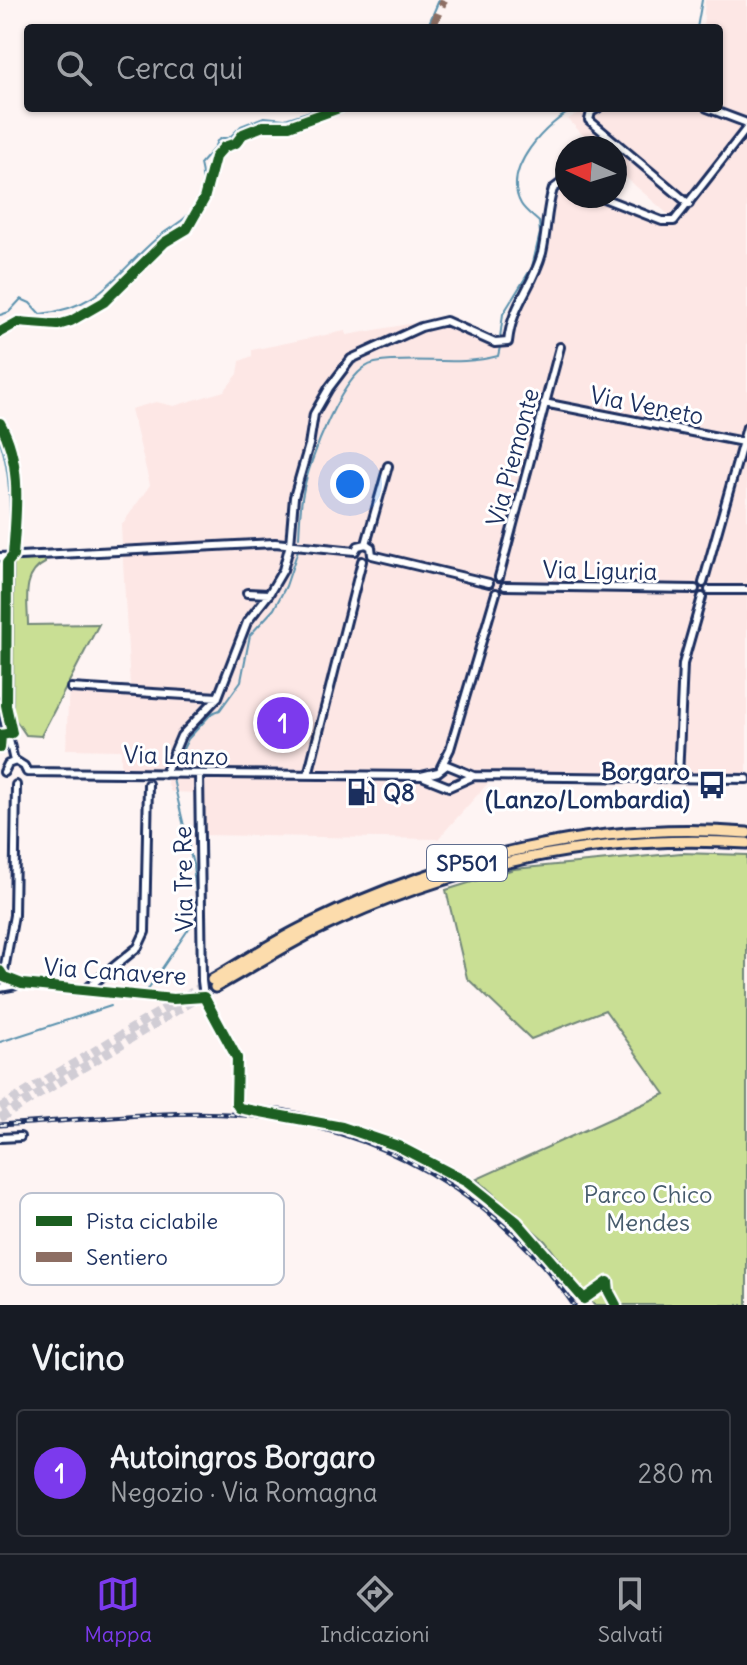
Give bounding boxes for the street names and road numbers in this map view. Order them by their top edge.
street label: Via Veneto [588,379,706,431]
street label: Via Piemonte [479,385,545,529]
street label: Via Liguria [542,554,658,586]
street label: Via Lanzo [123,739,229,771]
street label: Via Tre Re [167,826,199,932]
road number: SP501 [427,845,507,881]
street label: Via Canavere [42,951,188,991]

